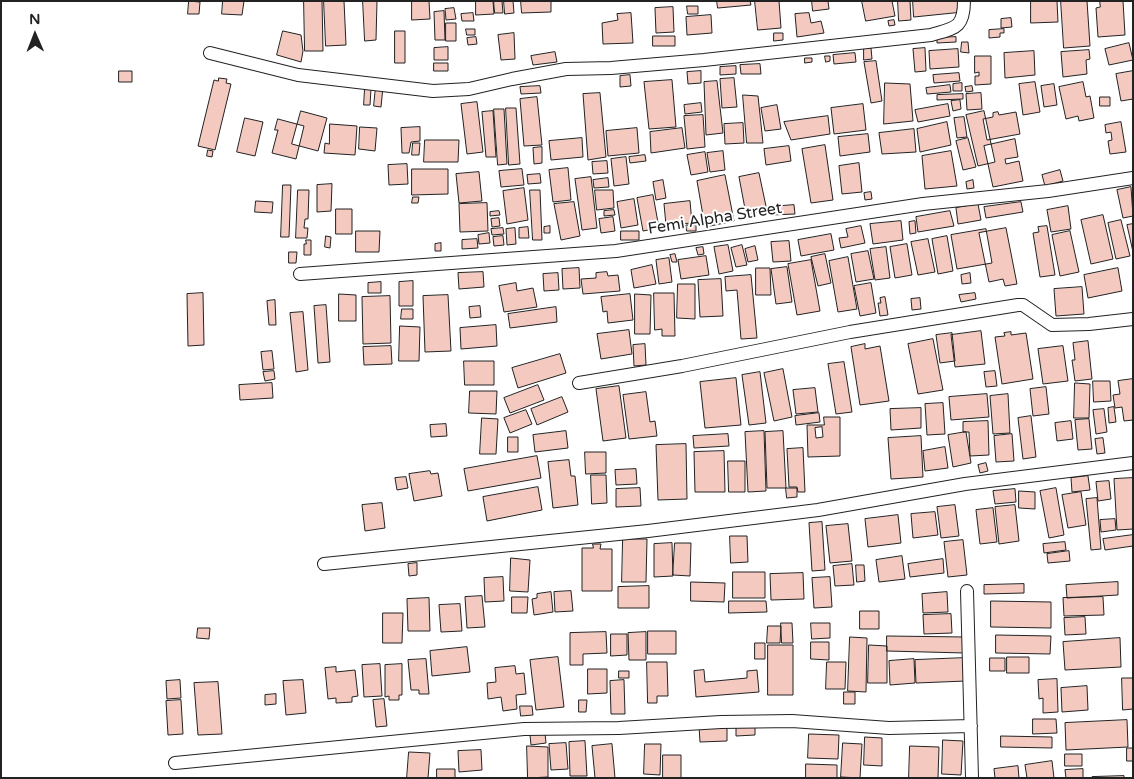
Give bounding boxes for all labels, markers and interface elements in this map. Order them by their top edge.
north arrow [10,10,60,60]
text: N [29,11,41,28]
street label: Femi Alpha Street [647,199,783,239]

